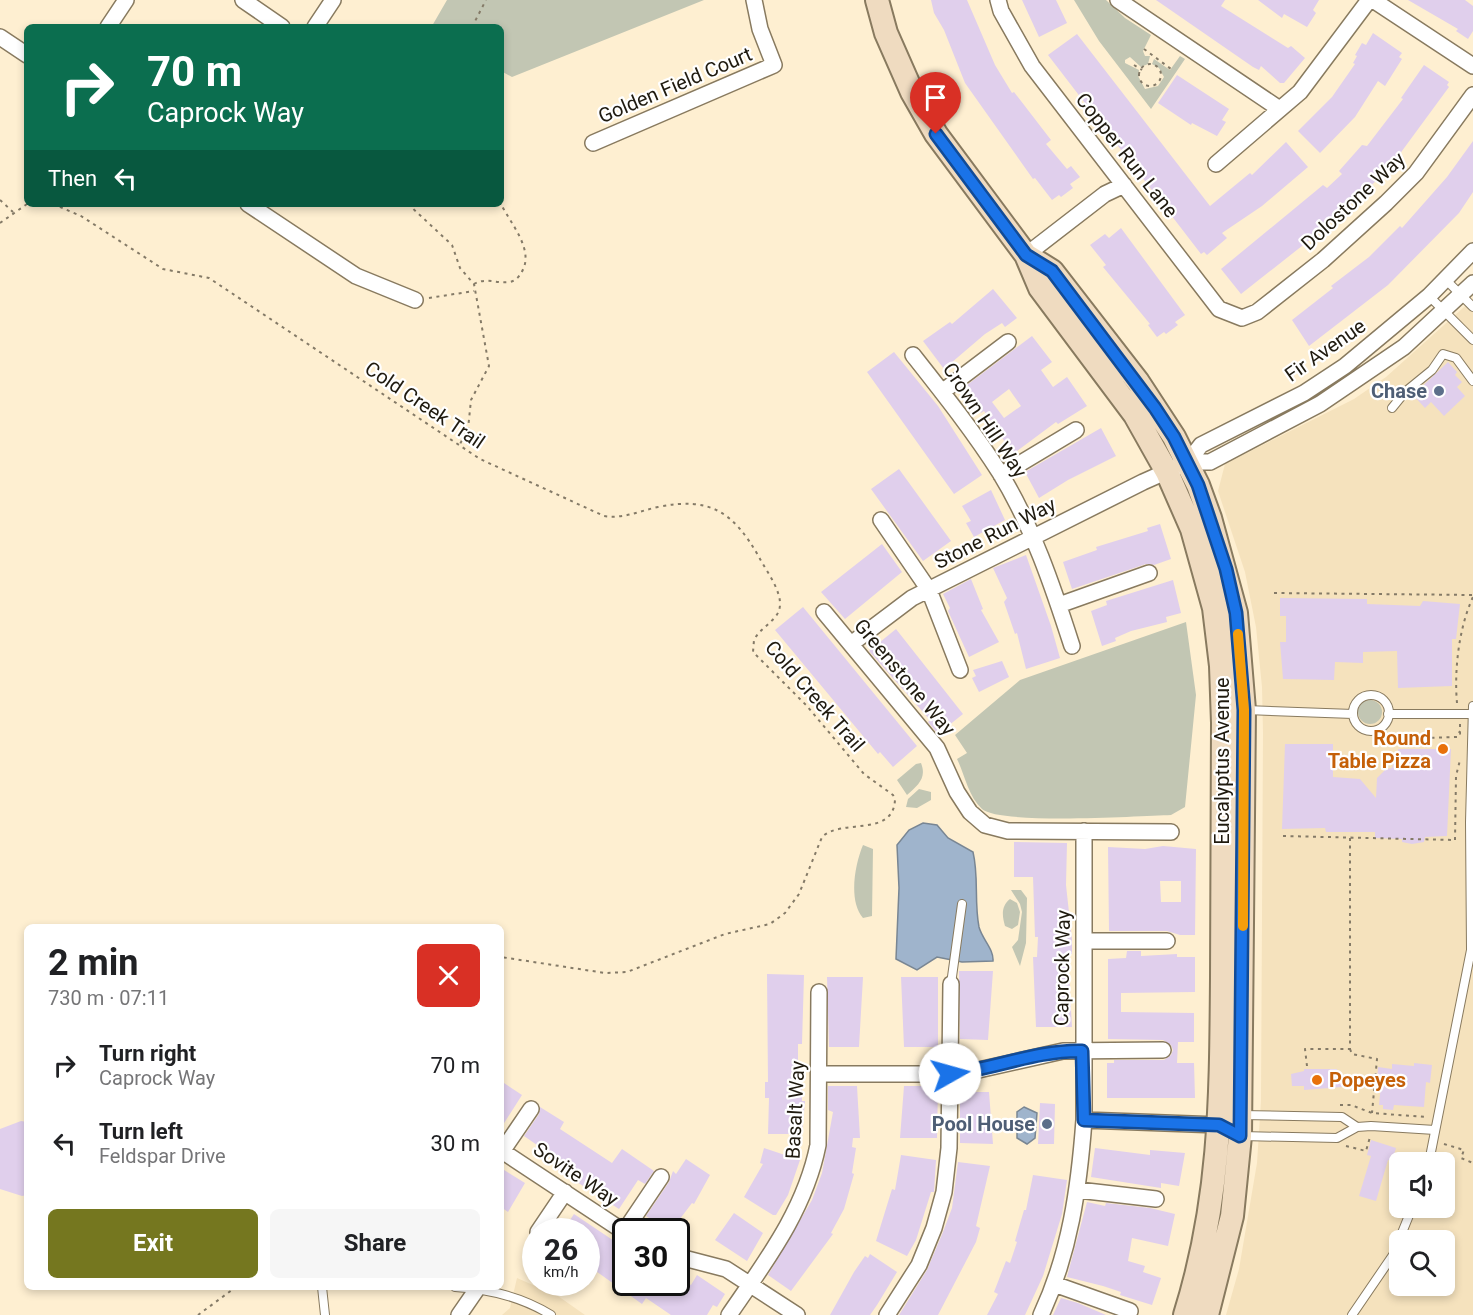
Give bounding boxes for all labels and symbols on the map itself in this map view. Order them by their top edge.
street label: Golden Field Court [595,42,755,128]
pin [910,72,961,134]
street label: Copper Run Lane [1071,88,1183,222]
street label: Dolostone Way [1296,146,1410,255]
street label: Fir Avenue [1280,313,1370,387]
street label: Cold Creek Trail [361,356,489,454]
street label: Crown Hill Way [938,358,1033,482]
place label: Chase [1371,379,1427,403]
marker: Chase [1432,384,1446,398]
street label: Stone Run Way [930,492,1060,574]
street label: Greenstone Way [849,614,961,741]
street label: Cold Creek Trail [760,636,870,756]
street label: Eucalyptus Avenue [1210,677,1234,845]
place label: Round Table Pizza [1328,726,1431,773]
marker: Round Table Pizza [1436,742,1450,756]
street label: Caprock Way [1049,909,1075,1026]
position arrow [918,1042,982,1106]
street label: Basalt Way [780,1060,810,1160]
place label: Popeyes [1329,1068,1406,1092]
marker: Popeyes [1310,1073,1324,1087]
place label: Pool House [932,1112,1035,1136]
marker: Pool House [1040,1117,1054,1131]
street label: Sovite Way [529,1137,624,1211]
speed limit sign: 30 [612,1218,690,1296]

